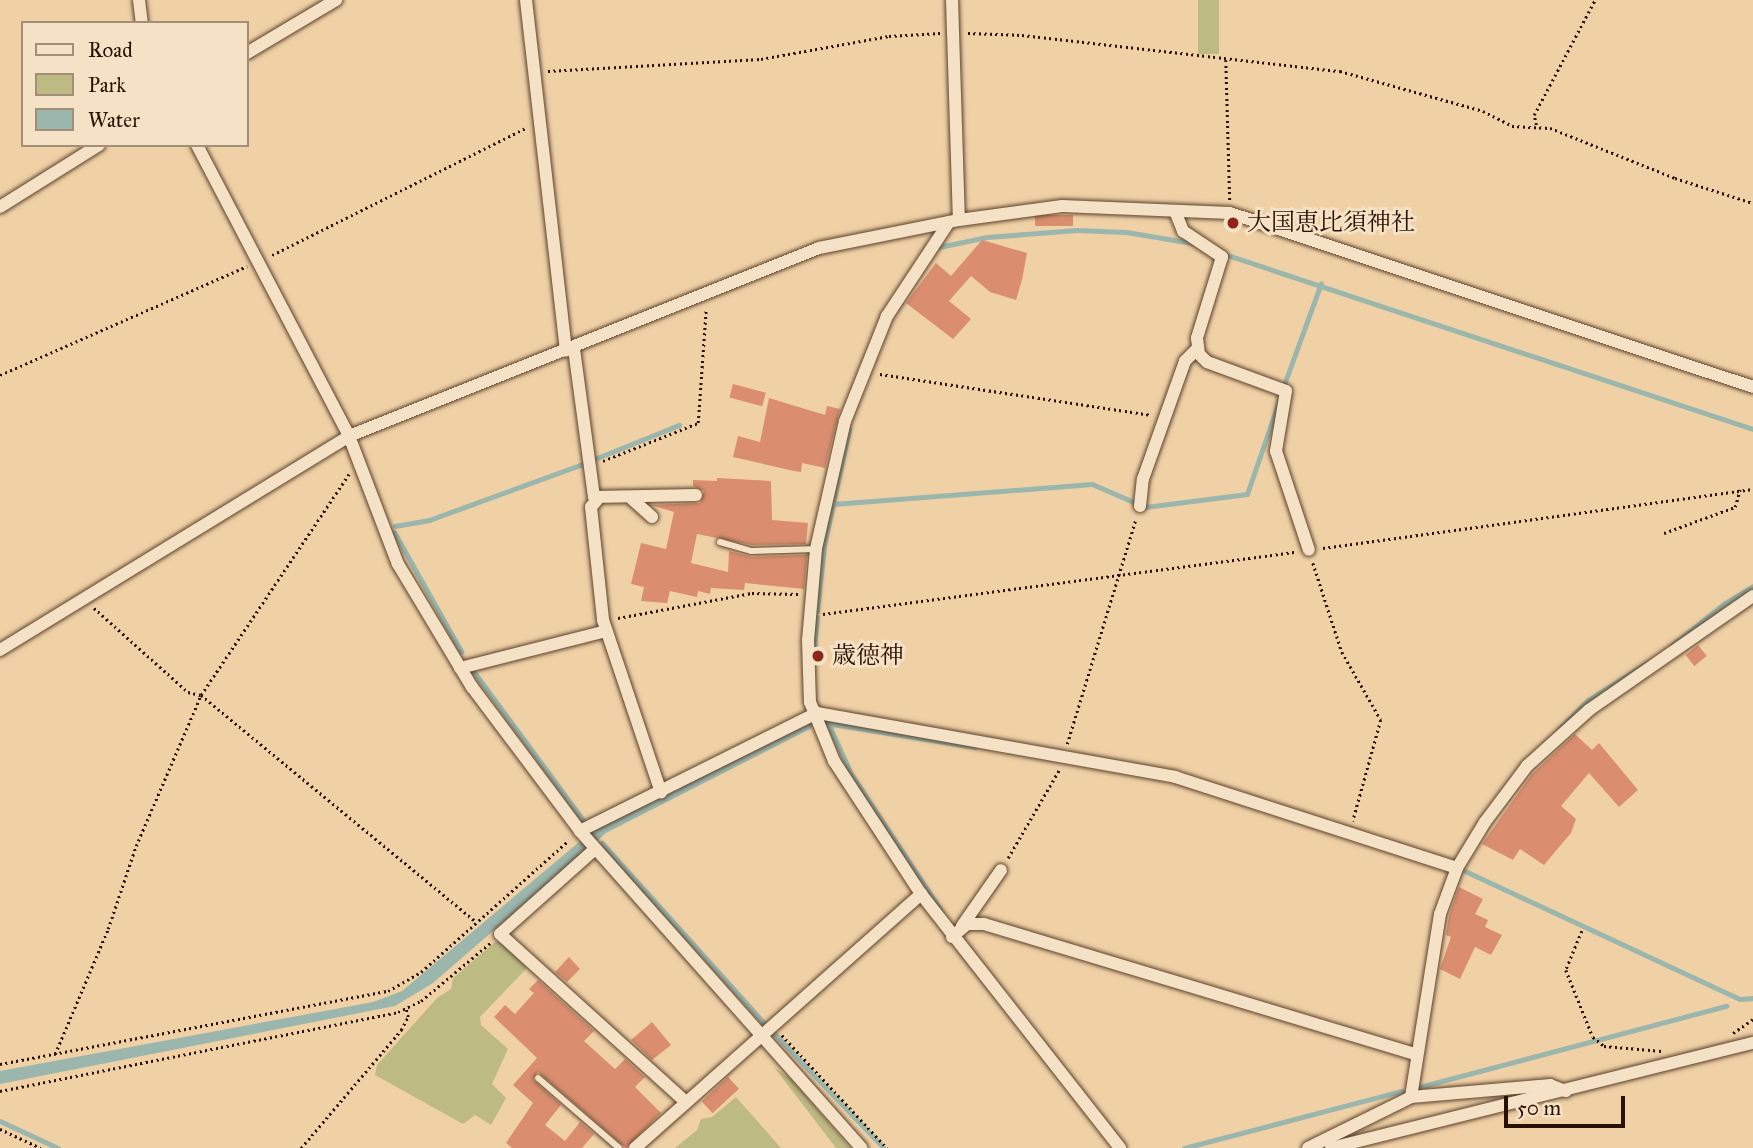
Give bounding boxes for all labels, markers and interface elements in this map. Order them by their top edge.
legend [21,21,248,147]
text: Road [88,37,133,63]
text: Park [88,72,126,98]
text: Water [88,107,140,133]
place label: 大国恵比須神社 [1247,209,1415,237]
marker: 大国恵比須神社 [1225,215,1241,231]
place label: 歳徳神 [832,642,904,670]
marker: 歳徳神 [810,648,826,664]
scale bar [1508,1082,1629,1126]
text: 50 m [1517,1095,1561,1121]

